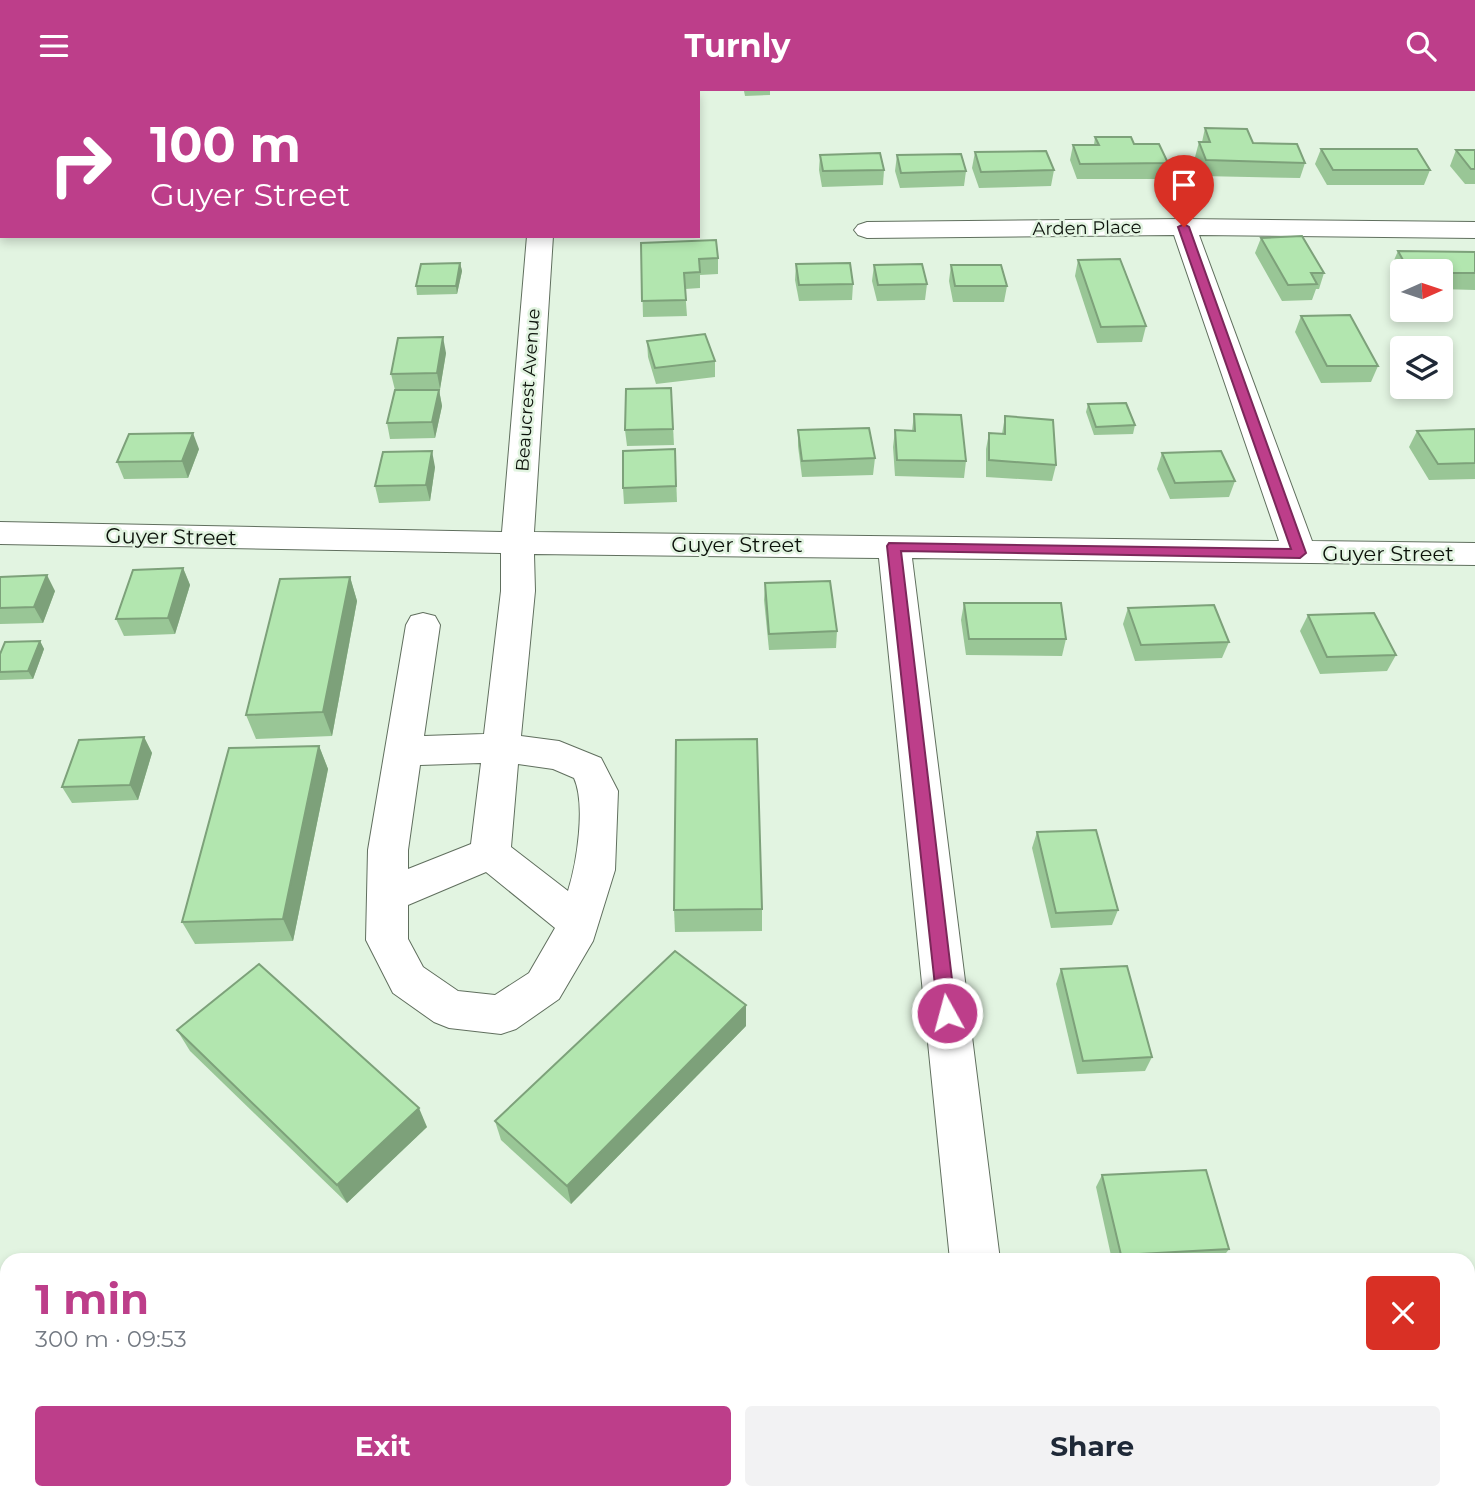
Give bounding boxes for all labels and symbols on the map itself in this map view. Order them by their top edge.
pin [1154,155,1214,227]
street label: Arden Place [1032,216,1142,240]
north arrow [1390,259,1452,322]
street label: Beaucrest Avenue [511,307,545,472]
street label: Guyer Street [105,523,237,550]
street label: Guyer Street [671,532,803,557]
street label: Guyer Street [1322,541,1454,566]
position arrow [910,976,984,1050]

